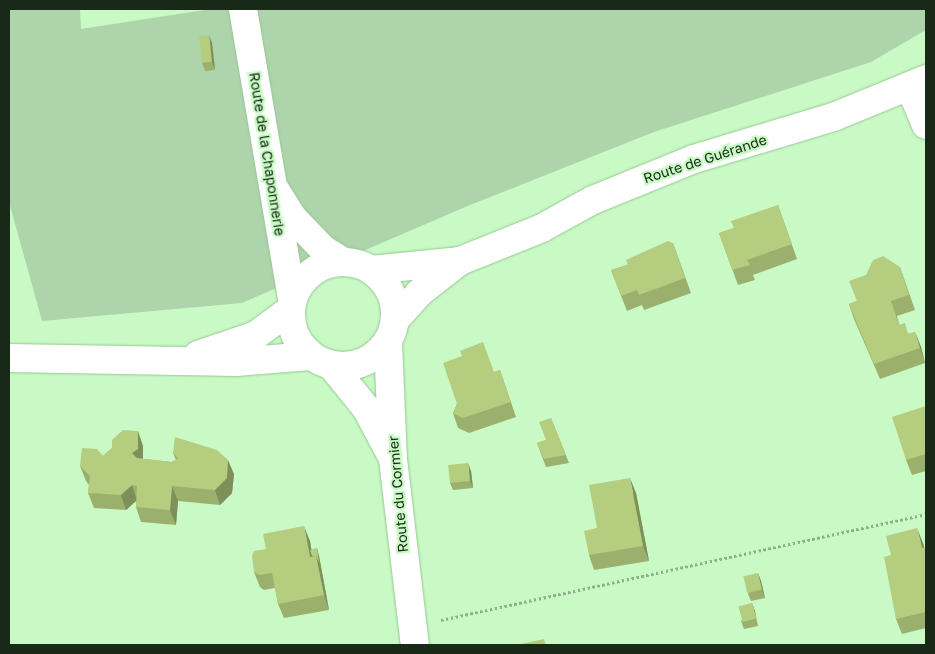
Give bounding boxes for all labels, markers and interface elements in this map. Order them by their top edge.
street label: Route de la Chaponnerie [246,71,288,237]
street label: Route de Guérande [641,131,769,187]
street label: Route du Cormier [385,435,411,553]

